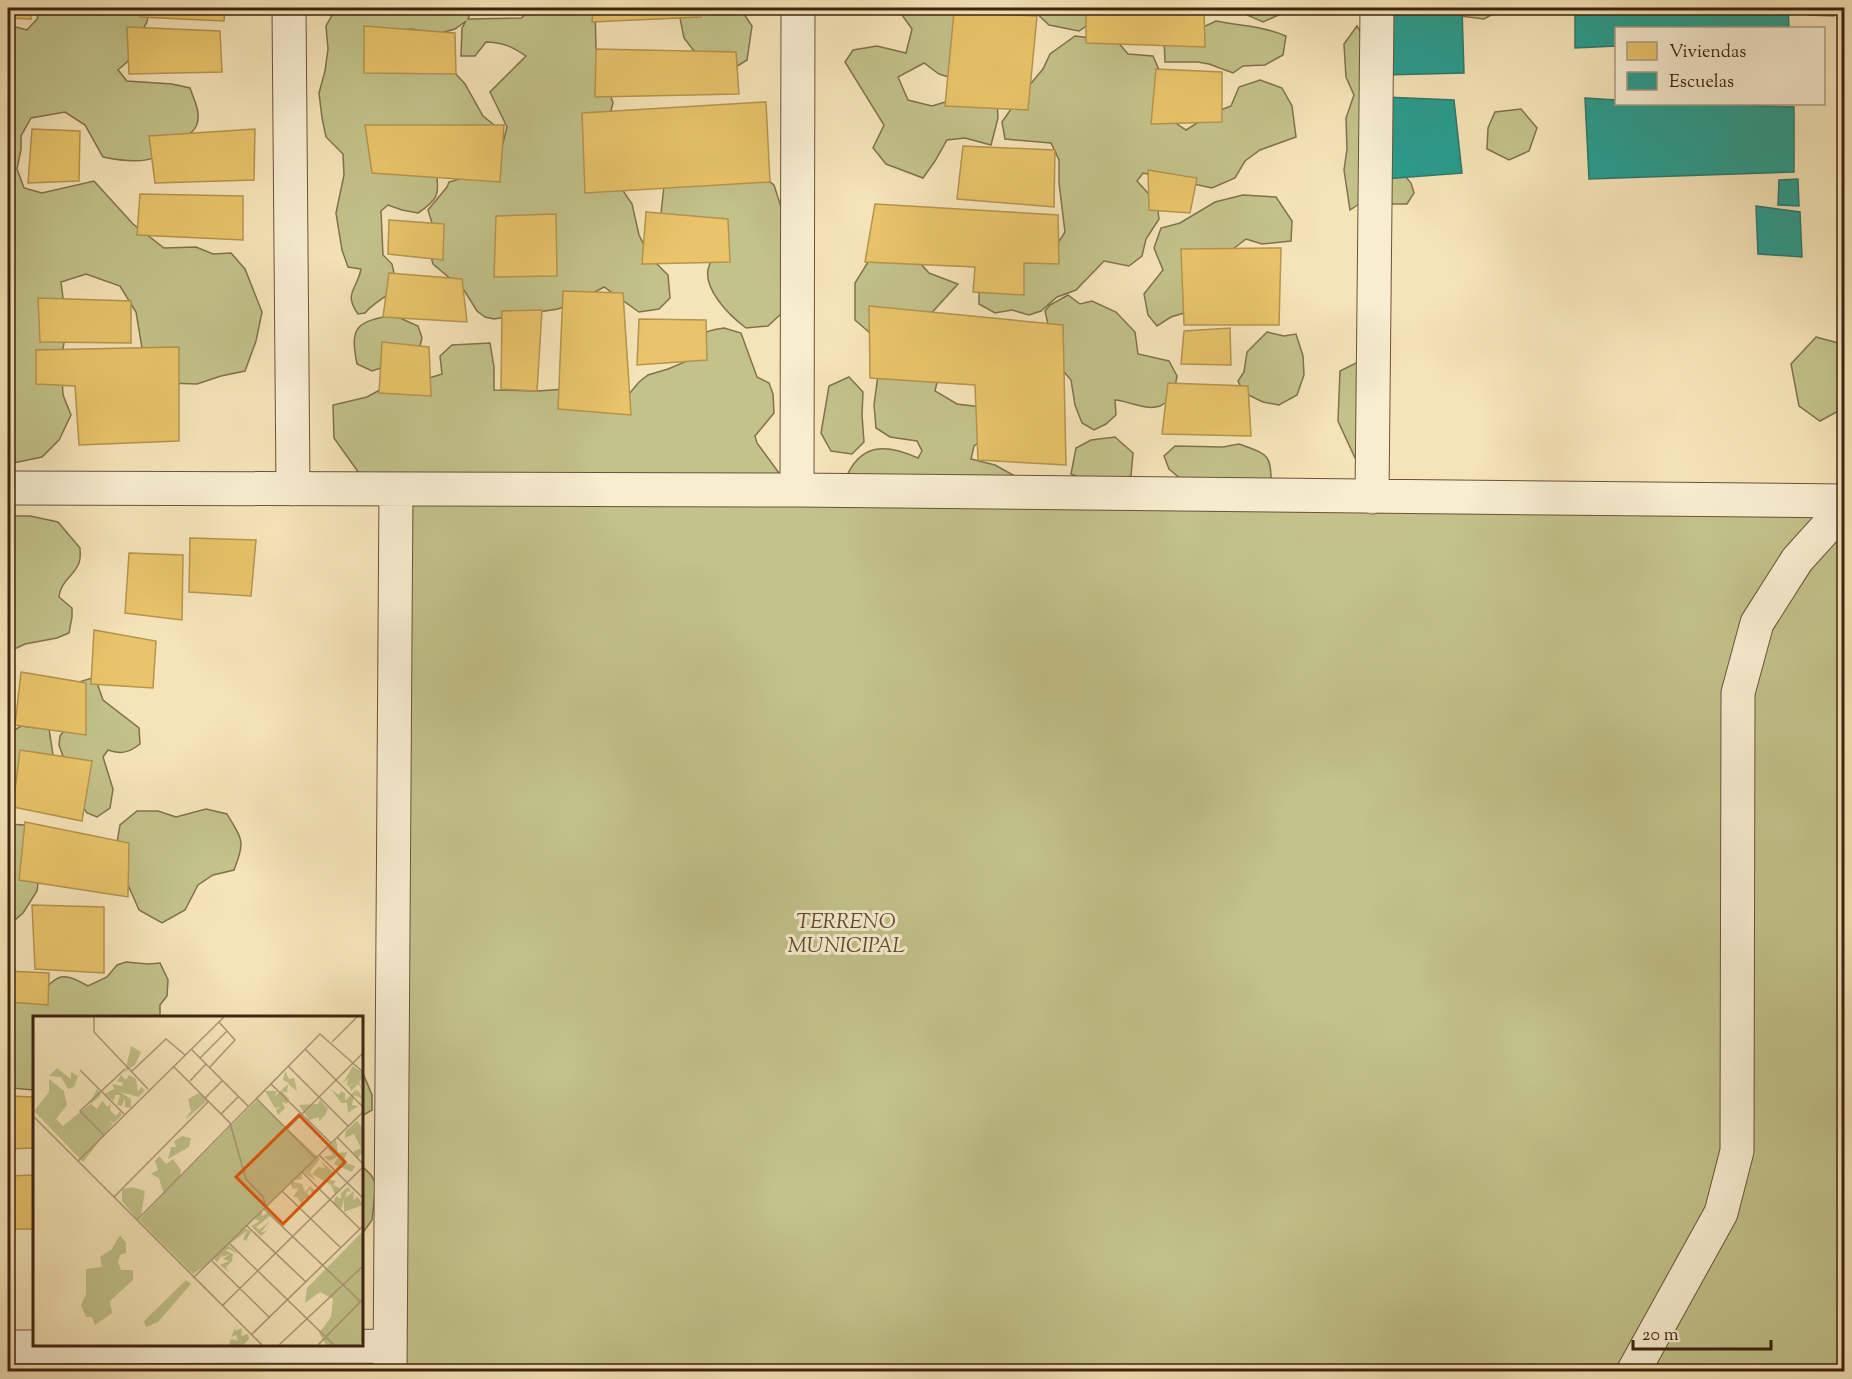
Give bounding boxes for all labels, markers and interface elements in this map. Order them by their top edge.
legend [1615,27,1825,105]
text: Viviendas [1669,40,1746,66]
text: Escuelas [1669,70,1734,96]
park label: TERRENO MUNICIPAL [787,908,905,962]
inset map [33,1016,363,1346]
scale bar [1633,1313,1771,1351]
text: 20 m [1642,1323,1679,1349]

